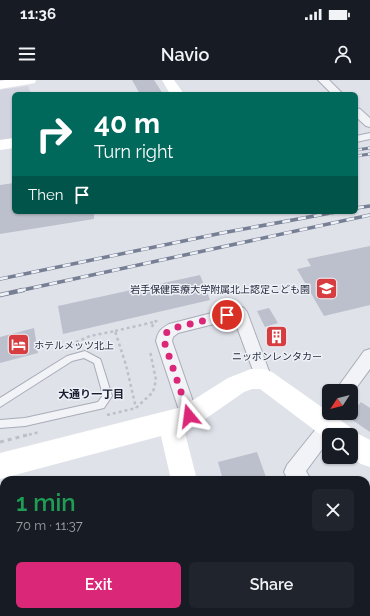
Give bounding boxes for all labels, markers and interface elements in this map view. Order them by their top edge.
text: 11:36 [20,5,56,23]
icon: menu [16,43,38,65]
icon: person [332,43,354,65]
text: Navio [161,44,209,65]
text: 40 m [94,107,160,140]
icon: right [28,108,80,160]
text: Turn right [94,141,173,162]
icon: arrive [71,184,93,206]
text: Then [28,186,63,204]
school or university icon: 岩手保健医療大学附属北上認定こども園 [313,276,339,302]
place label: 岩手保健医療大学附属北上認定こども園 [130,284,310,295]
pin [210,298,244,332]
icon: arrive [216,304,238,326]
building icon: ニッポンレンタカー [264,323,290,349]
hotel icon: ホテルメッツ北上 [5,332,31,358]
place label: ホテルメッツ北上 [34,340,114,351]
place label: ニッポンレンタカー [232,351,322,362]
north arrow [322,384,358,420]
map controls [322,384,358,464]
district label: 大通り一丁目 [58,388,124,401]
position arrow [168,395,210,437]
button: search [322,428,358,464]
text: 1 min [16,488,76,517]
button: close [312,489,354,531]
text: 70 m · 11:37 [16,518,83,533]
button: Exit [16,562,181,608]
button: Share [189,562,354,608]

